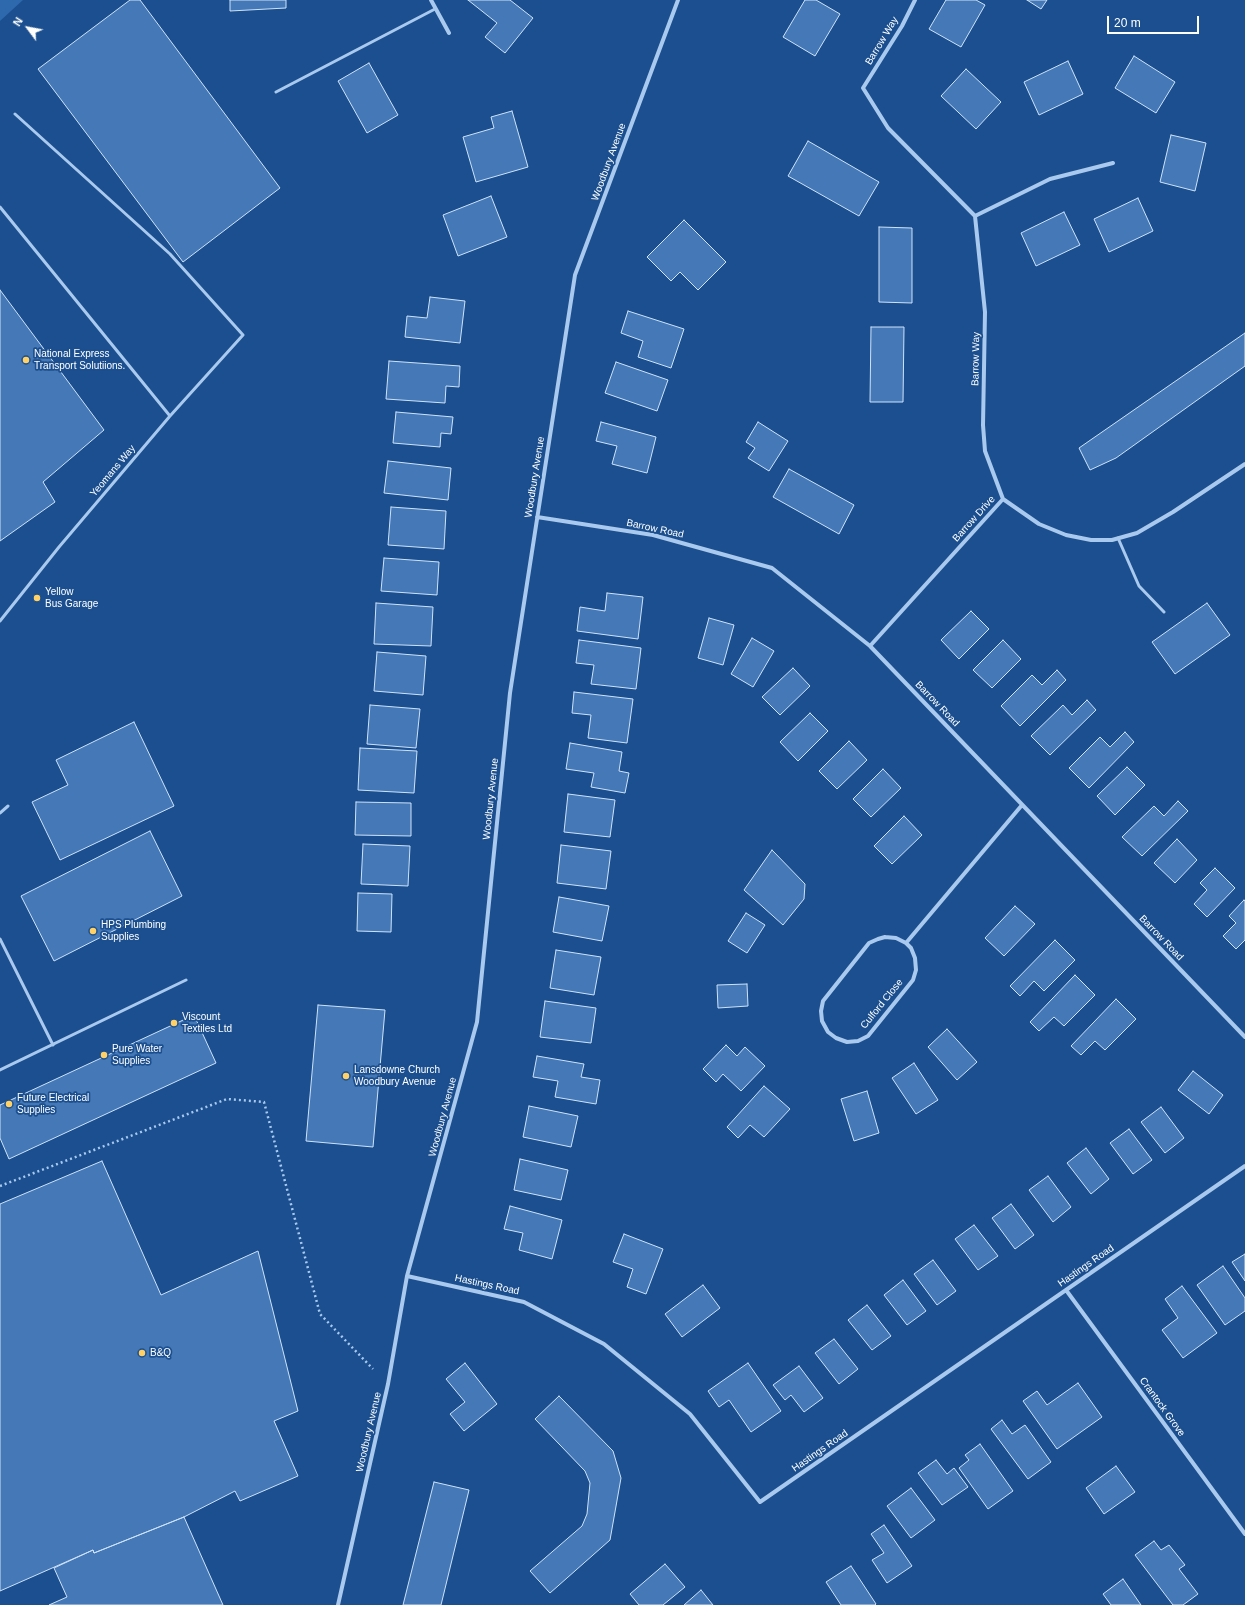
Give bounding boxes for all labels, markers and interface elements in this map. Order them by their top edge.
north arrow [8,8,48,48]
scale bar [1109,8,1201,34]
text: N [11,15,25,28]
street label: Barrow Way [863,15,901,67]
text: 20 m [1114,16,1141,30]
street label: Woodbury Avenue [589,121,629,203]
street label: Barrow Way [970,332,982,386]
place label: National Express Transport Solutiions. [34,348,125,372]
marker: National Express Transport Solutiions. [21,355,31,365]
street label: Woodbury Avenue [523,436,547,518]
street label: Yeomans Way [88,443,138,499]
street label: Barrow Drive [950,494,998,544]
street label: Barrow Road [625,517,685,541]
place label: Yellow Bus Garage [45,586,98,610]
marker: Yellow Bus Garage [32,593,42,603]
street label: Barrow Road [912,679,962,729]
street label: Woodbury Avenue [481,758,501,840]
street label: Barrow Road [1136,913,1186,963]
place label: HPS Plumbing Supplies [101,919,166,942]
marker: HPS Plumbing Supplies [88,926,98,936]
street label: Culford Close [858,977,906,1031]
place label: Viscount Textiles Ltd [182,1011,232,1034]
marker: Viscount Textiles Ltd [169,1018,179,1028]
place label: Pure Water Supplies [112,1043,162,1066]
marker: Pure Water Supplies [99,1050,109,1060]
place label: Lansdowne Church Woodbury Avenue [354,1064,440,1088]
marker: Lansdowne Church Woodbury Avenue [341,1071,351,1081]
street label: Woodbury Avenue [427,1076,459,1158]
place label: Future Electrical Supplies [17,1092,89,1116]
marker: Future Electrical Supplies [4,1099,14,1109]
street label: Hastings Road [1056,1242,1116,1290]
street label: Hastings Road [454,1272,520,1298]
place label: B&Q [150,1347,171,1359]
marker: B&Q [137,1348,147,1358]
street label: Crantock Grove [1137,1375,1187,1439]
street label: Woodbury Avenue [354,1391,384,1473]
street label: Hastings Road [790,1427,850,1475]

